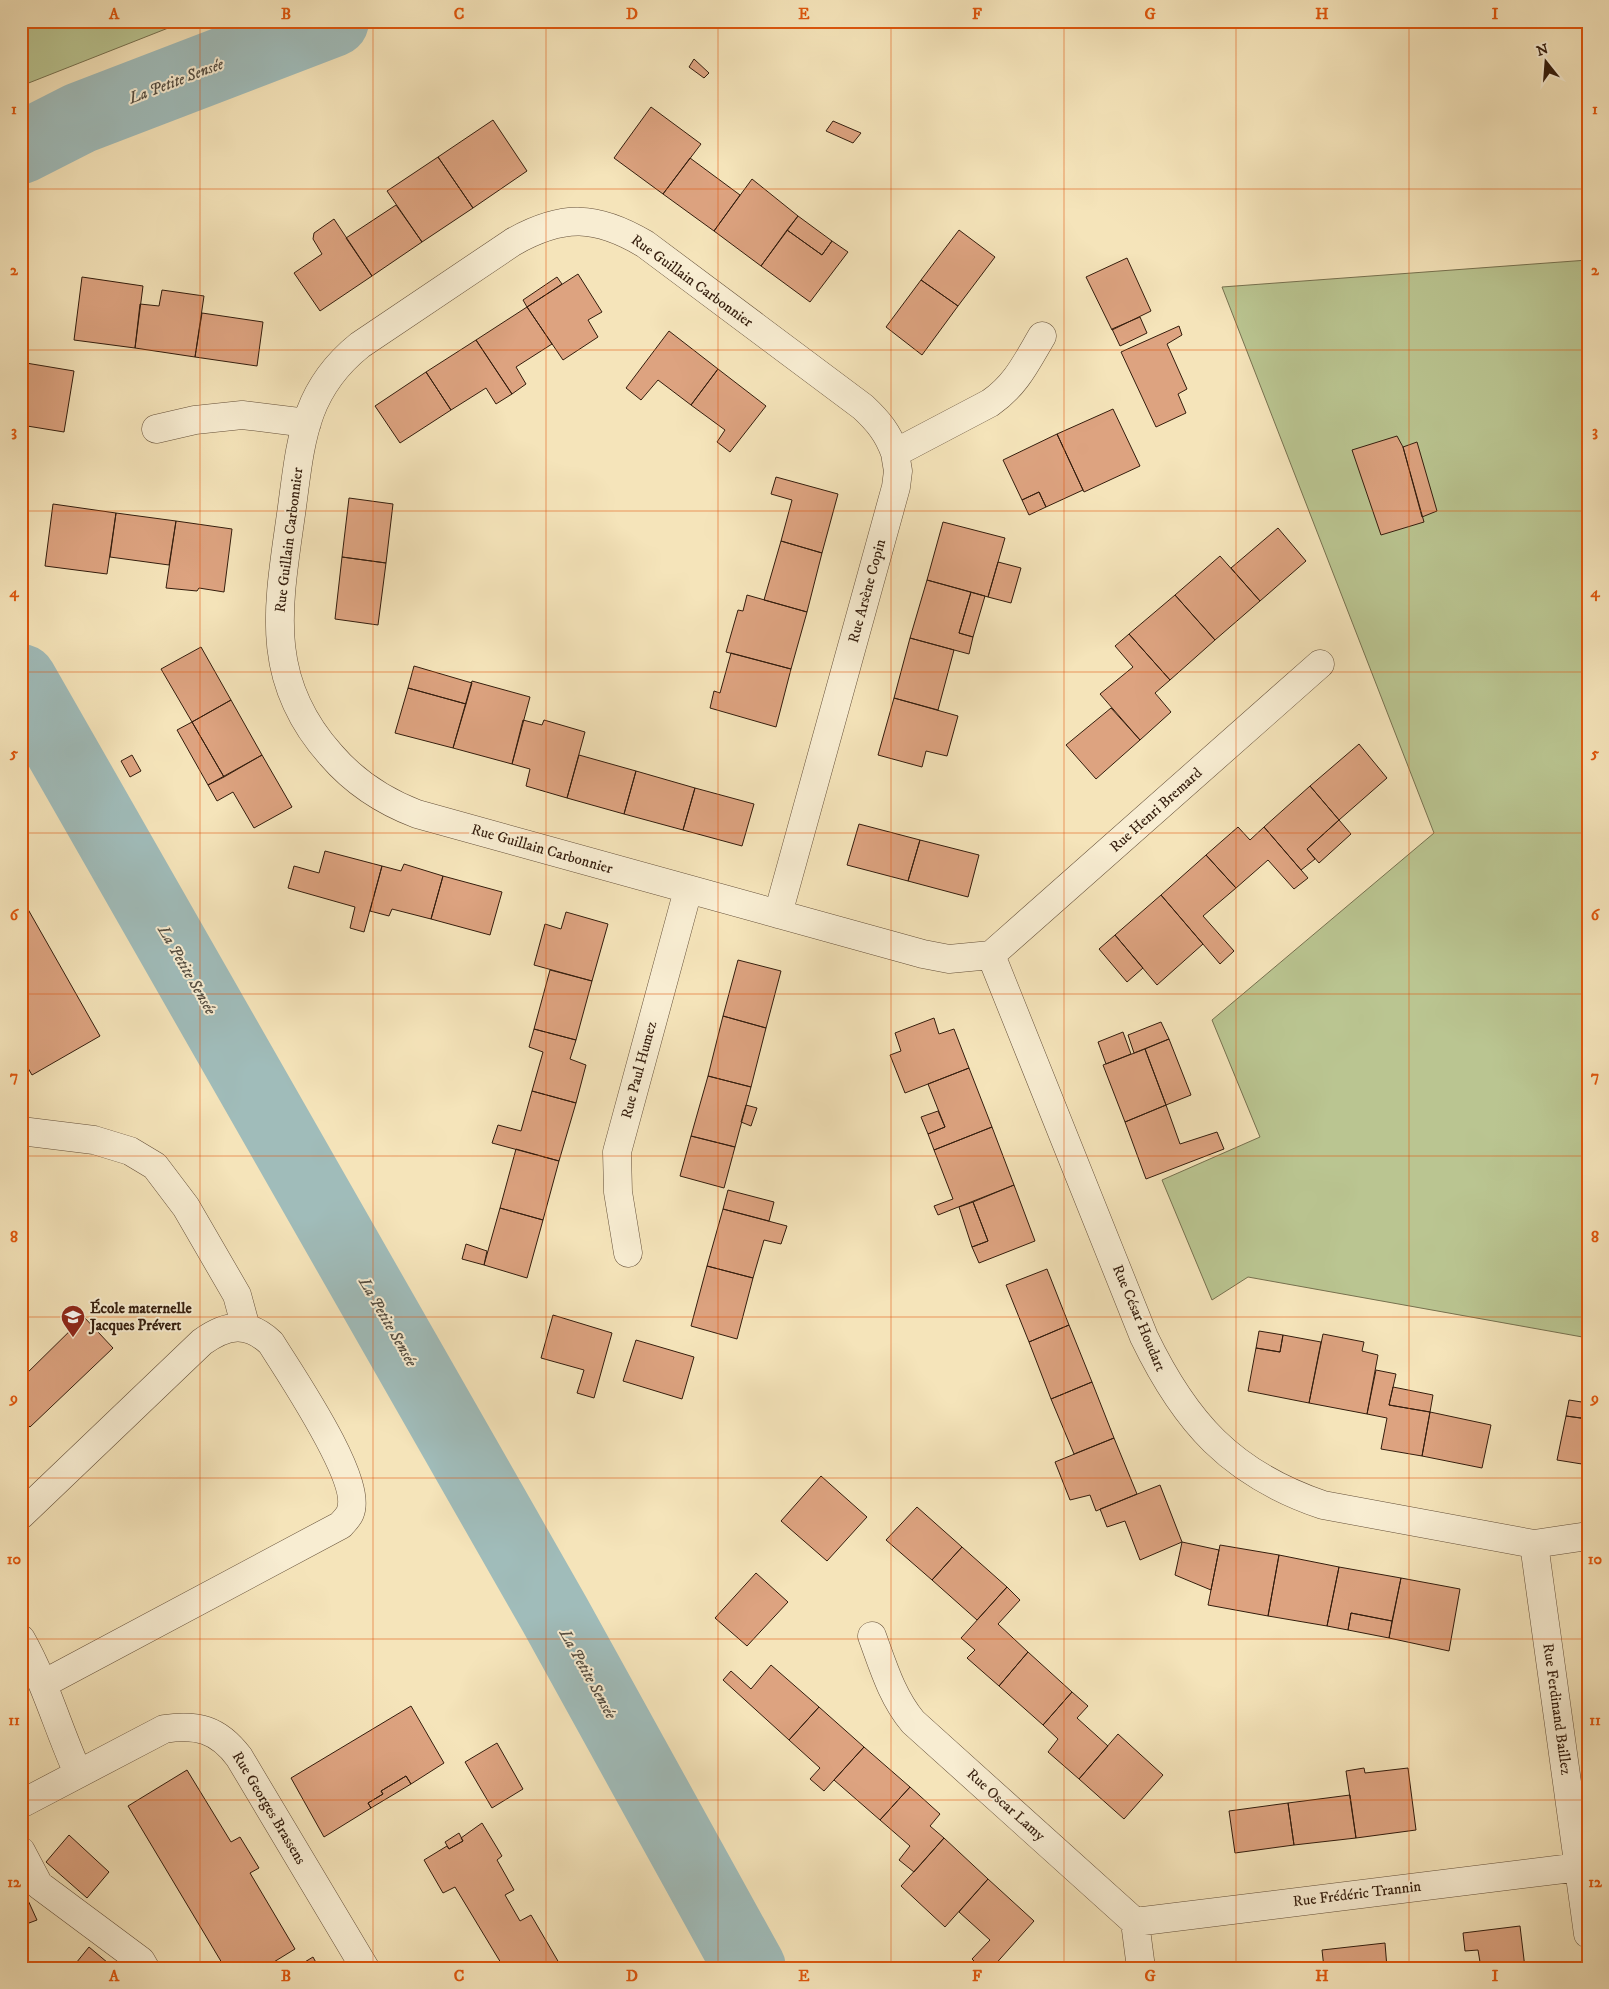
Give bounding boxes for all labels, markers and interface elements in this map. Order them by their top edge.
text: A [108,4,120,24]
text: B [281,4,291,24]
text: C [454,4,464,24]
text: D [626,4,638,24]
text: E [798,4,810,24]
text: F [972,4,982,24]
text: G [1144,4,1156,24]
text: H [1315,4,1329,24]
text: I [1492,4,1499,24]
north arrow [1522,38,1572,88]
text: N [1534,40,1551,61]
water label: La Petite Sensée [125,54,227,109]
text: 1 [11,99,17,119]
text: 1 [1592,99,1598,119]
street label: Rue Guillain Carbonnier [627,230,757,332]
text: 2 [10,260,19,280]
text: 2 [1591,260,1600,280]
text: 3 [11,421,17,441]
text: 3 [1592,421,1598,441]
street label: Rue Guillain Carbonnier [271,466,307,614]
street label: Rue Arsène Copin [844,537,890,645]
text: 4 [8,582,19,602]
text: 4 [1589,582,1600,602]
text: 5 [9,743,18,763]
text: 5 [1590,743,1599,763]
street label: Rue Henri Bremard [1106,763,1206,856]
street label: Rue Guillain Carbonnier [469,820,615,878]
text: 6 [10,905,20,925]
text: 6 [1591,905,1601,925]
water label: La Petite Sensée [153,921,221,1019]
street label: Rue Paul Humez [617,1019,661,1121]
text: 7 [10,1066,18,1086]
text: 7 [1591,1066,1599,1086]
text: 8 [10,1227,18,1247]
text: 8 [1591,1227,1599,1247]
street label: Rue César Houdart [1108,1262,1170,1374]
water label: La Petite Sensée [354,1273,422,1371]
place label: École maternelle Jacques Prévert [88,1298,192,1336]
school or university icon: École maternelle Jacques Prévert [60,1304,86,1338]
text: 9 [9,1388,18,1408]
text: 9 [1590,1388,1599,1408]
text: 10 [7,1549,22,1569]
text: 10 [1588,1549,1603,1569]
water label: La Petite Sensée [555,1625,621,1723]
street label: Rue Ferdinand Baillez [1538,1642,1576,1777]
text: 11 [8,1710,20,1730]
text: 11 [1589,1710,1601,1730]
street label: Rue Georges Brassens [228,1748,310,1868]
street label: Rue Oscar Lamy [963,1765,1050,1846]
text: 12 [7,1872,22,1892]
text: 12 [1588,1872,1603,1892]
street label: Rue Frédéric Trannin [1292,1877,1422,1911]
text: A [108,1966,120,1986]
text: B [281,1966,291,1986]
text: C [454,1966,464,1986]
text: D [626,1966,638,1986]
text: E [798,1966,810,1986]
text: F [972,1966,982,1986]
text: G [1144,1966,1156,1986]
text: H [1315,1966,1329,1986]
text: I [1492,1966,1499,1986]

